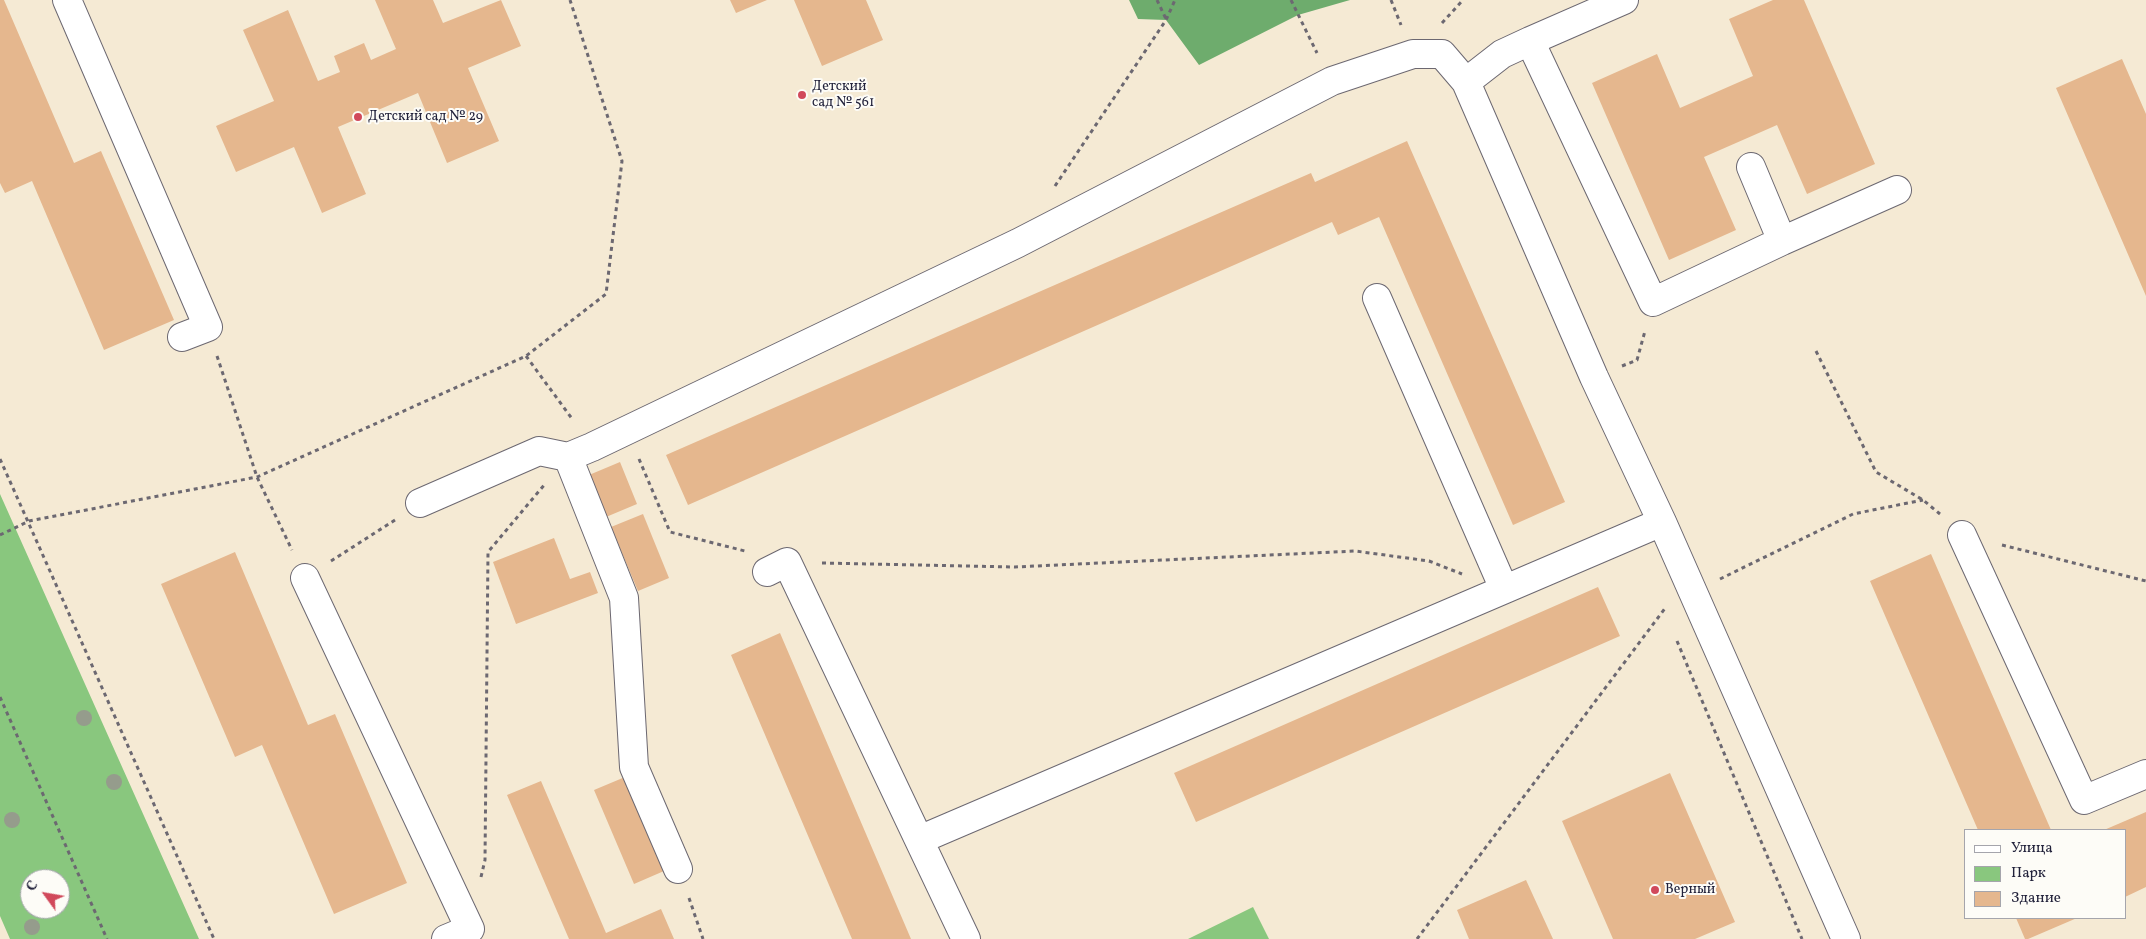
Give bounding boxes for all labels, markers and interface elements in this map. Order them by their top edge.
place label: Детский сад № 561 [812,79,874,111]
marker: Детский сад № 561 [796,89,808,101]
place label: Детский сад № 29 [368,109,483,125]
marker: Детский сад № 29 [352,111,364,123]
legend [1964,829,2126,919]
text: Улица [2011,838,2053,859]
text: Парк [2011,863,2046,884]
north arrow [20,869,70,919]
text: С [22,877,43,895]
place label: Верный [1665,882,1715,898]
marker: Верный [1649,884,1661,896]
text: Здание [2011,888,2061,909]

